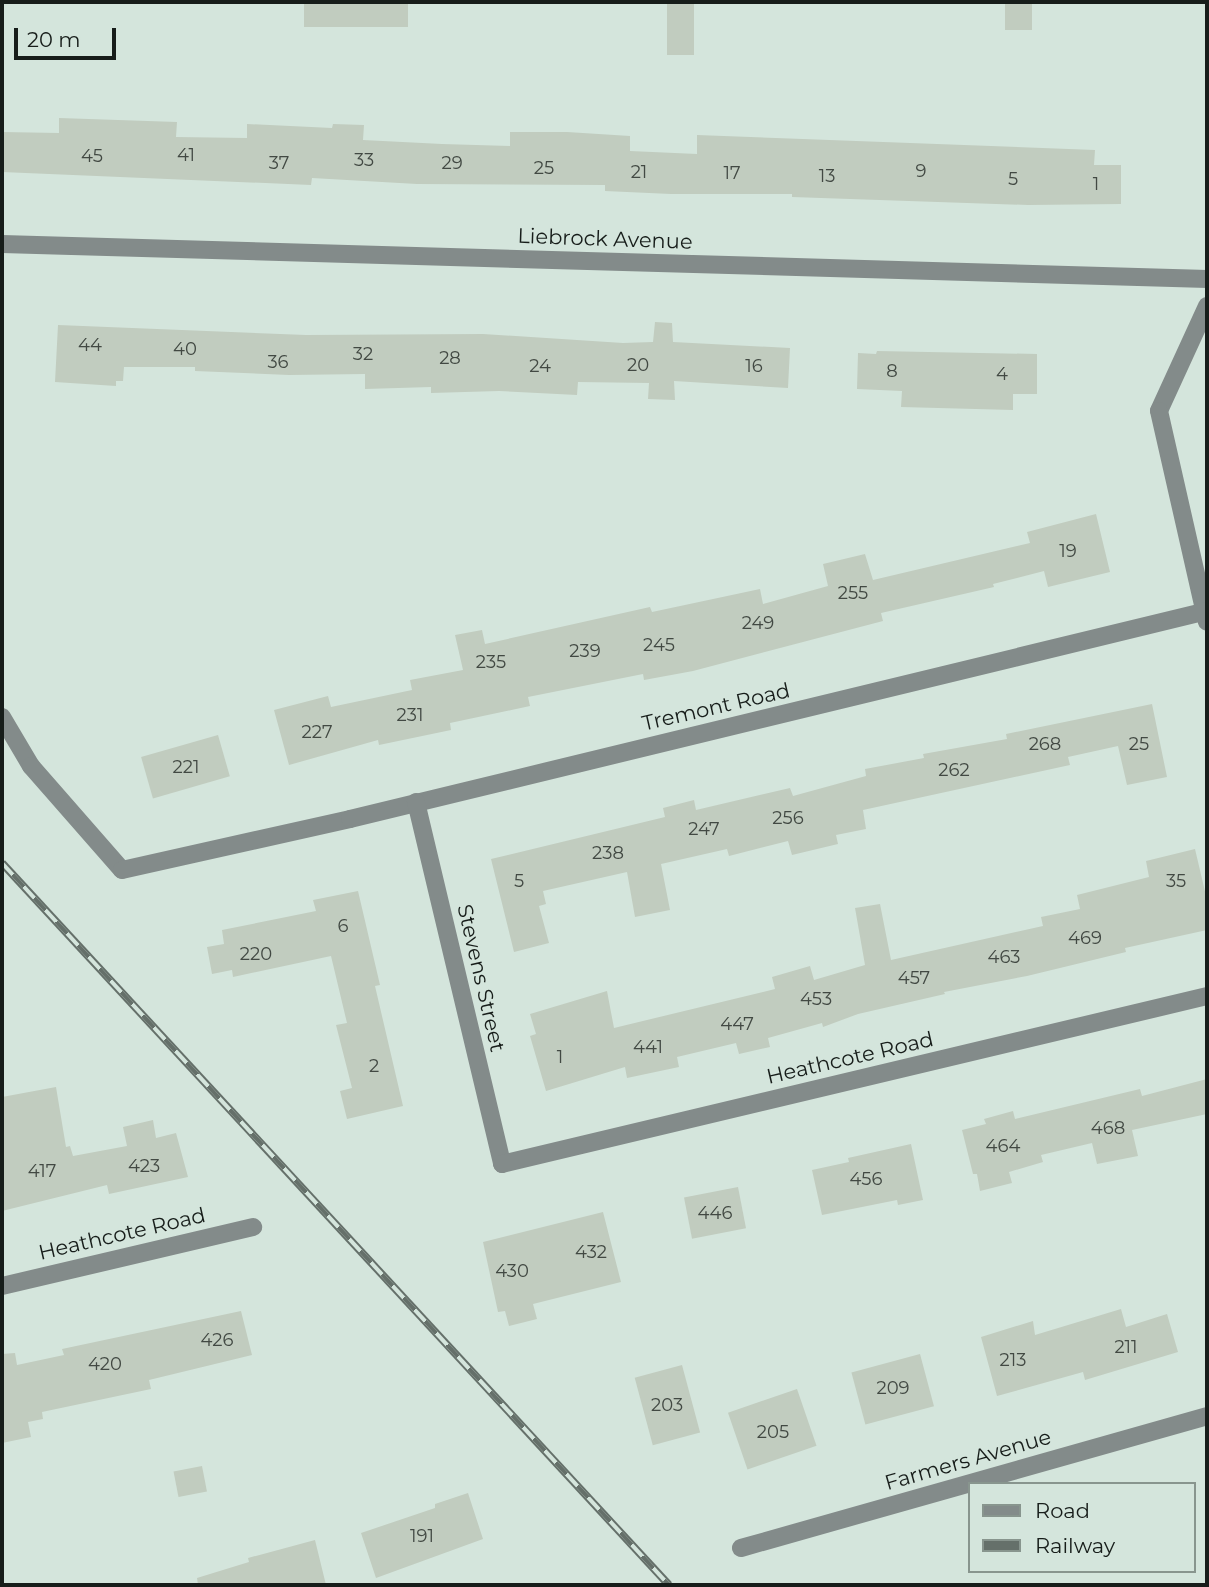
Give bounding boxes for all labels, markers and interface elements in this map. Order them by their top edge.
scale bar [18,14,119,58]
text: 20 m [27,27,81,52]
house number: 41 [177,144,195,166]
house number: 45 [81,145,103,167]
house number: 33 [354,149,374,171]
house number: 37 [269,152,289,174]
house number: 29 [441,152,463,174]
house number: 25 [534,157,554,179]
house number: 9 [916,160,926,182]
house number: 21 [631,161,647,183]
house number: 17 [723,162,741,184]
house number: 13 [819,165,835,187]
house number: 5 [1008,168,1018,190]
house number: 1 [1093,173,1099,195]
street label: Liebrock Avenue [517,223,693,255]
house number: 44 [78,334,102,356]
house number: 40 [173,338,197,360]
house number: 32 [353,343,373,365]
house number: 28 [439,347,461,369]
house number: 36 [267,351,289,373]
house number: 20 [627,354,649,376]
house number: 24 [529,355,551,377]
house number: 16 [745,355,763,377]
house number: 8 [886,360,898,382]
house number: 4 [996,363,1008,385]
house number: 19 [1059,540,1077,562]
house number: 255 [838,582,868,604]
house number: 249 [742,612,774,634]
house number: 245 [643,634,675,656]
house number: 239 [569,640,601,662]
house number: 235 [476,651,506,673]
street label: Tremont Road [640,678,792,736]
house number: 231 [397,704,423,726]
house number: 227 [301,721,333,743]
house number: 268 [1029,733,1061,755]
house number: 25 [1129,733,1149,755]
house number: 221 [173,756,199,778]
house number: 262 [938,759,970,781]
house number: 256 [772,807,804,829]
house number: 247 [688,818,720,840]
house number: 238 [592,842,624,864]
house number: 5 [514,870,524,892]
house number: 35 [1166,870,1186,892]
street label: Stevens Street [452,902,510,1054]
house number: 6 [338,915,348,937]
house number: 469 [1068,927,1102,949]
house number: 220 [240,943,272,965]
house number: 463 [987,946,1021,968]
house number: 457 [898,967,930,989]
house number: 453 [800,988,832,1010]
house number: 447 [720,1013,754,1035]
street label: Heathcote Road [764,1027,936,1089]
house number: 441 [633,1036,663,1058]
house number: 1 [557,1046,563,1068]
house number: 2 [369,1055,379,1077]
house number: 468 [1091,1117,1125,1139]
house number: 464 [986,1135,1020,1157]
house number: 423 [128,1155,160,1177]
house number: 417 [28,1160,56,1182]
house number: 456 [849,1168,883,1190]
house number: 446 [698,1202,732,1224]
street label: Heathcote Road [36,1203,208,1265]
house number: 432 [575,1241,607,1263]
house number: 430 [495,1260,529,1282]
house number: 426 [200,1329,234,1351]
house number: 211 [1114,1336,1138,1358]
house number: 213 [1000,1349,1026,1371]
house number: 420 [88,1353,122,1375]
house number: 209 [876,1377,910,1399]
house number: 203 [651,1394,683,1416]
house number: 205 [757,1421,789,1443]
street label: Farmers Avenue [882,1424,1054,1496]
legend [968,1482,1195,1573]
text: Road [1035,1498,1090,1523]
house number: 191 [410,1525,434,1547]
text: Railway [1035,1533,1115,1558]

